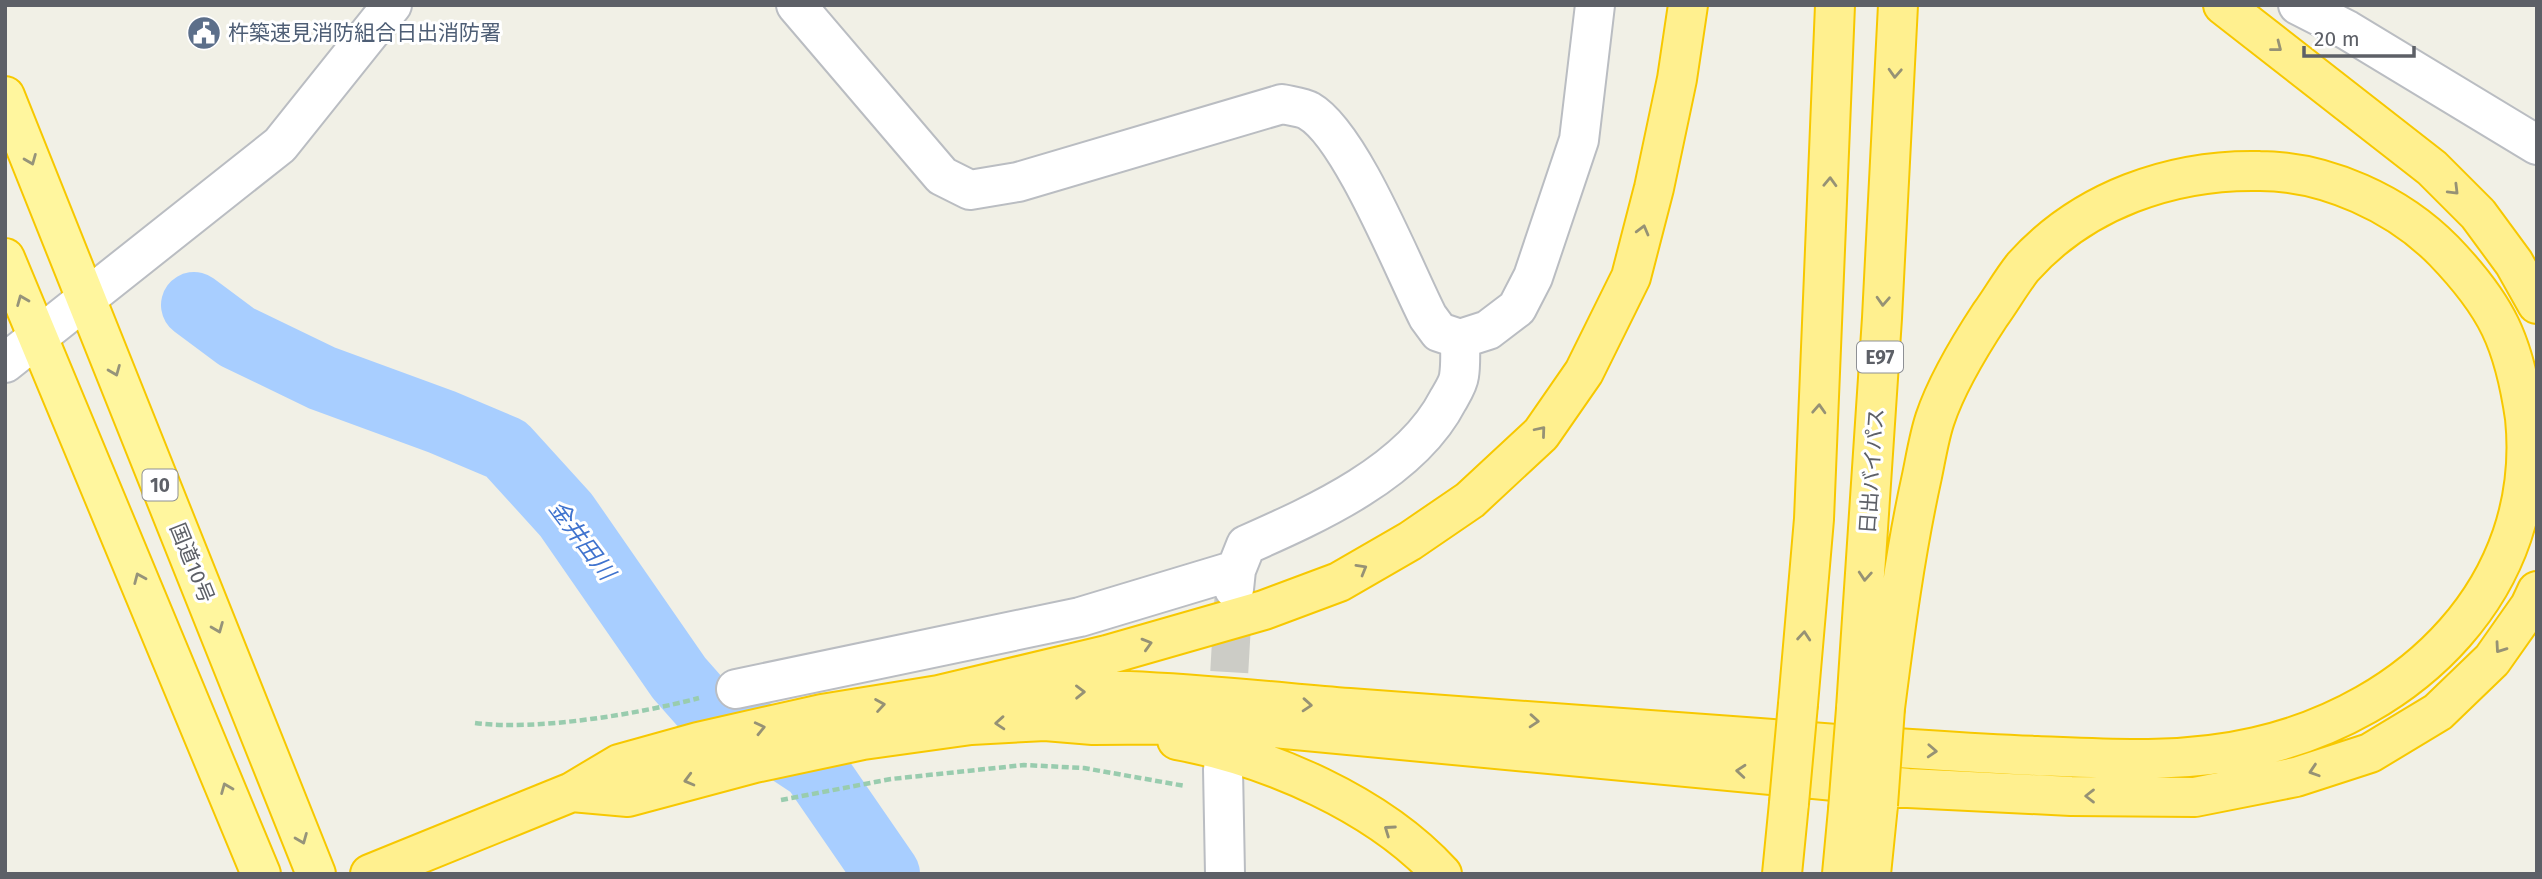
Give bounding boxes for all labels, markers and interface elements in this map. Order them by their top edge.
public building icon: 杵築速見消防組合日出消防署 [185,14,223,52]
scale bar [2304,14,2414,58]
place label: 杵築速見消防組合日出消防署 [228,20,501,46]
text: 20 m [2314,26,2360,52]
one-way arrow [2269,39,2281,52]
one-way arrow [1887,68,1902,79]
one-way arrow [22,153,36,165]
one-way arrow [1822,176,1837,187]
one-way arrow [2445,181,2458,194]
one-way arrow [1635,224,1649,236]
one-way arrow [16,295,30,308]
one-way arrow [1876,295,1891,306]
road number: E97 [1857,342,1903,372]
one-way arrow [106,364,120,376]
one-way arrow [1812,403,1827,414]
street label: 日出バイパス [1855,407,1889,535]
one-way arrow [1533,427,1546,439]
road number: 10 [142,470,178,500]
water label: 金井田川 [543,495,623,588]
street label: 国道10号 [164,519,220,607]
one-way arrow [1354,564,1367,577]
one-way arrow [1857,571,1872,582]
one-way arrow [133,572,147,585]
one-way arrow [209,621,223,633]
one-way arrow [1796,630,1811,641]
one-way arrow [1141,637,1153,652]
one-way arrow [2496,640,2508,653]
one-way arrow [1076,684,1086,700]
one-way arrow [1302,697,1313,712]
one-way arrow [874,698,886,713]
one-way arrow [1529,714,1540,729]
one-way arrow [995,716,1006,731]
one-way arrow [754,722,766,737]
one-way arrow [1927,744,1938,759]
one-way arrow [2308,763,2321,777]
one-way arrow [1735,764,1746,779]
one-way arrow [683,772,695,786]
one-way arrow [220,782,234,795]
one-way arrow [2084,789,2095,804]
one-way arrow [1384,826,1397,838]
one-way arrow [293,832,307,844]

